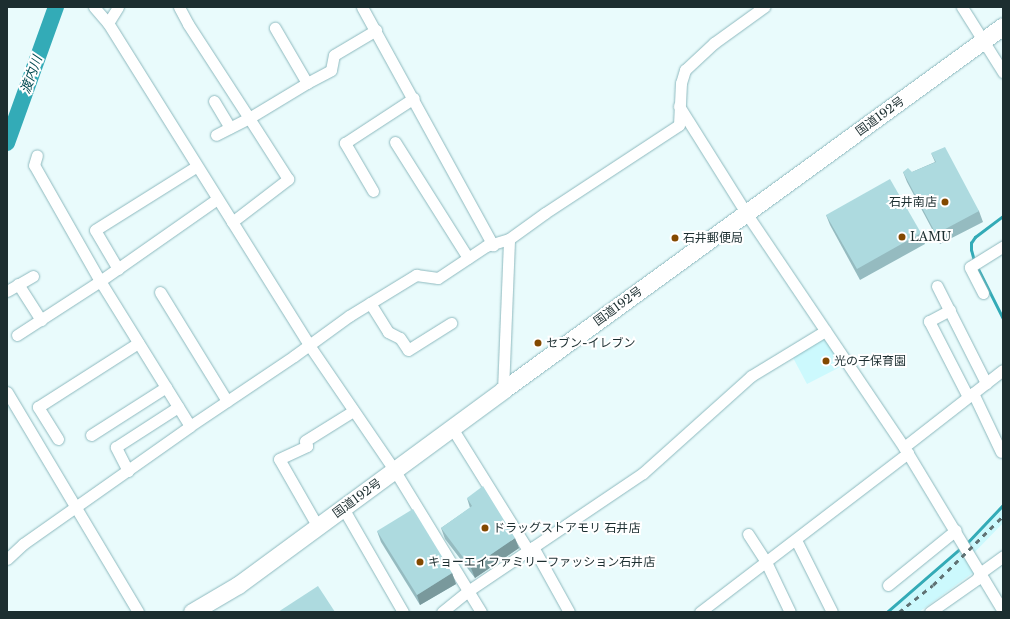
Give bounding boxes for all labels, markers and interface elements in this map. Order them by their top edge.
water label: 渡内川 [18,54,46,96]
street label: 国道192号 [853,94,907,138]
place label: 石井南店 [889,195,937,209]
marker: 石井南店 [940,197,950,207]
place label: LAMU [910,230,951,244]
place label: 石井郵便局 [683,231,743,245]
marker: LAMU [897,232,907,242]
marker: 石井郵便局 [670,233,680,243]
street label: 国道192号 [591,284,645,328]
place label: セブン-イレブン [546,336,636,350]
marker: セブン-イレブン [533,338,543,348]
place label: 光の子保育園 [834,354,906,368]
marker: 光の子保育園 [821,356,831,366]
street label: 国道192号 [330,476,384,520]
place label: ドラッグストアモリ 石井店 [493,521,640,535]
marker: ドラッグストアモリ 石井店 [480,523,490,533]
place label: キョーエイファミリーファッション石井店 [428,555,656,569]
marker: キョーエイファミリーファッション石井店 [415,557,425,567]

